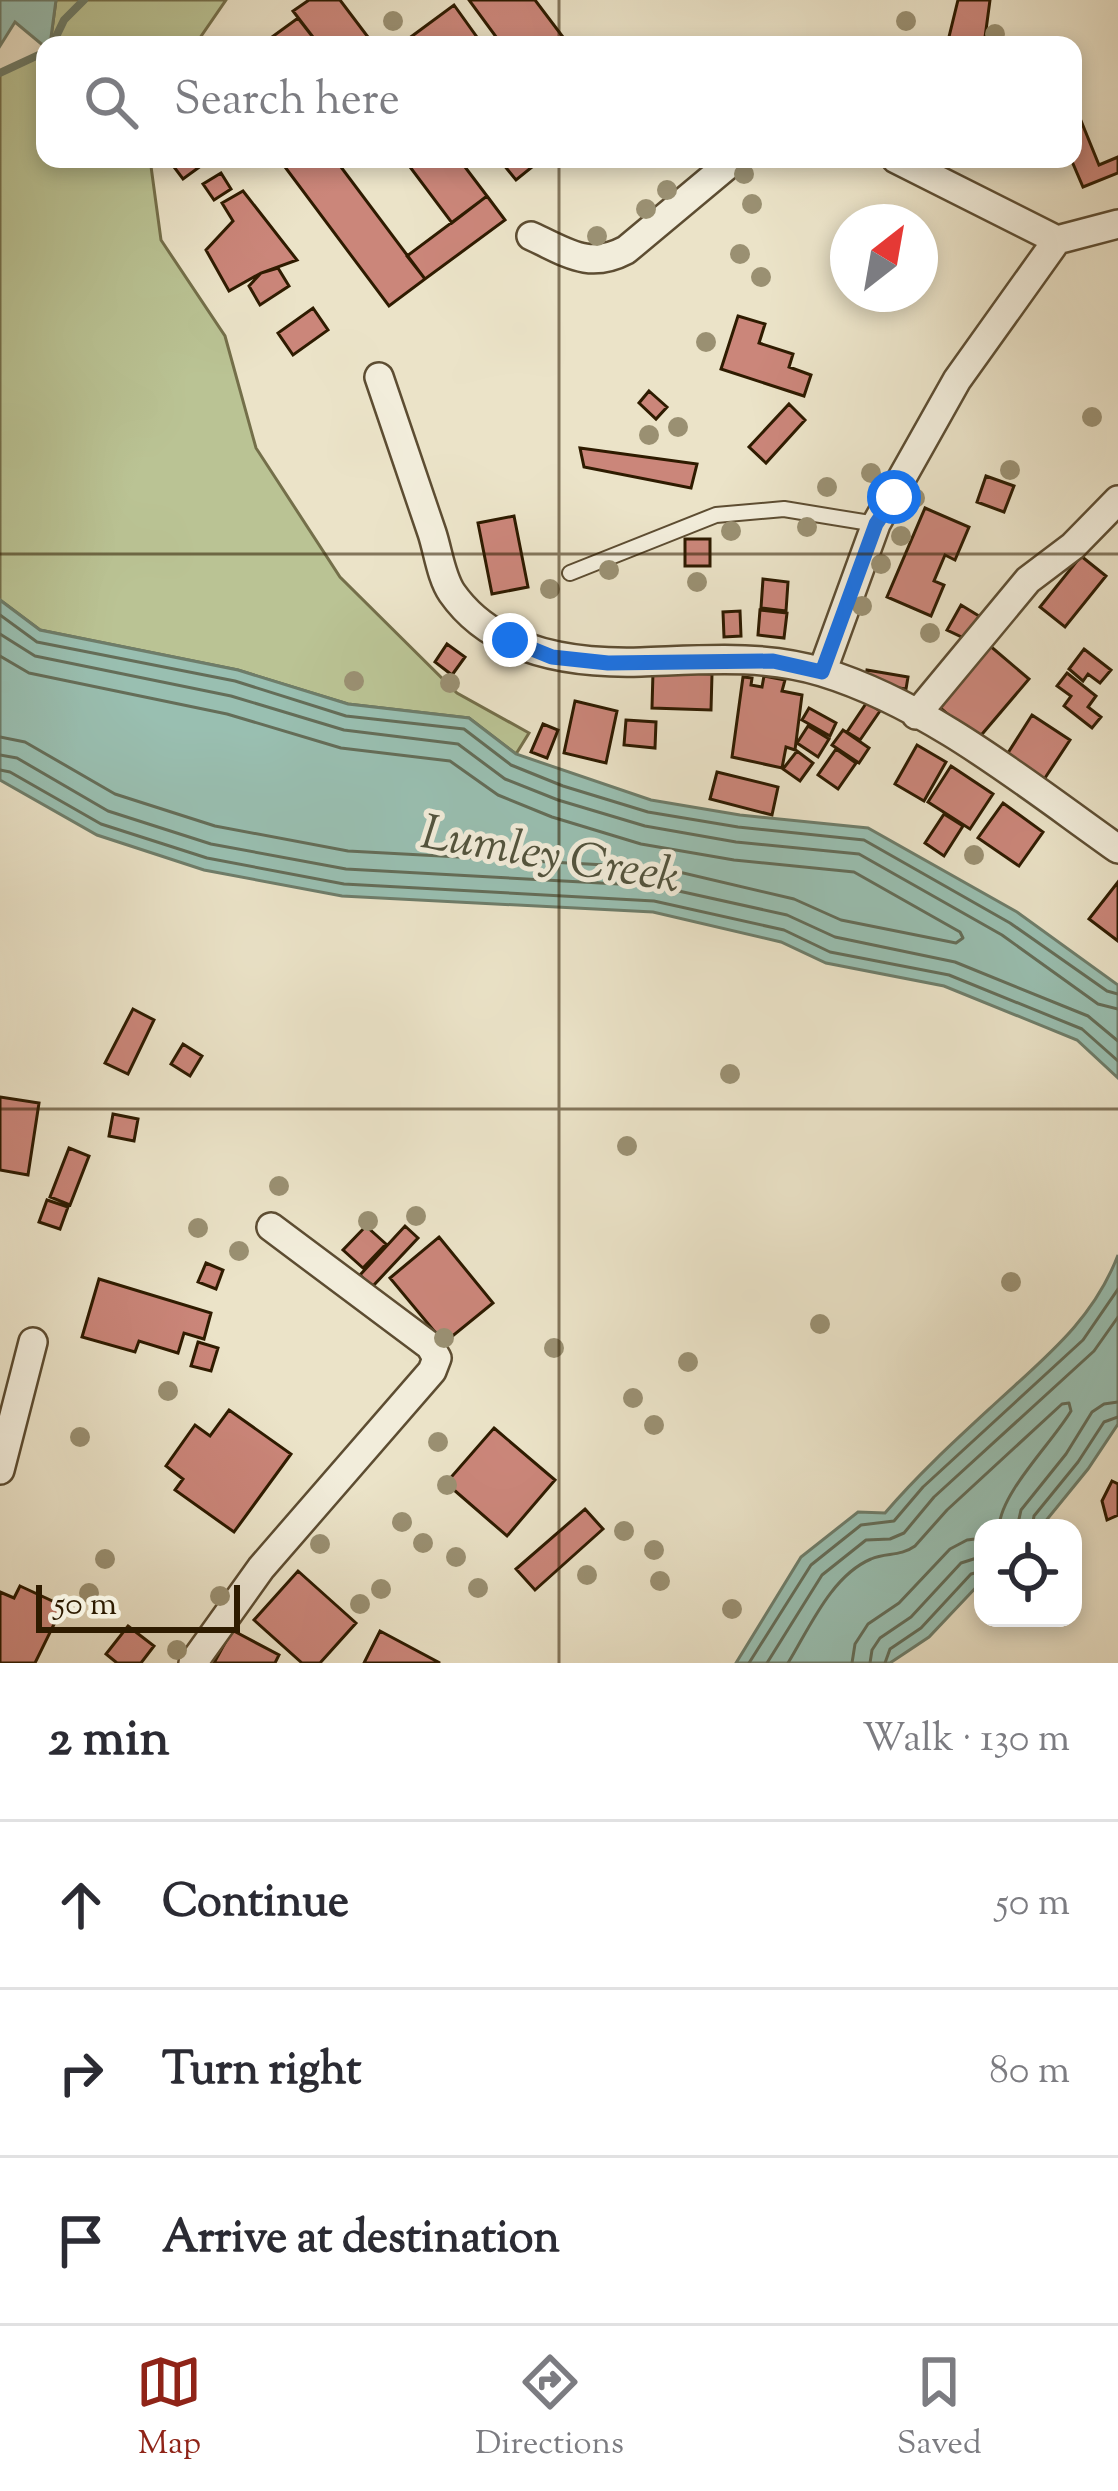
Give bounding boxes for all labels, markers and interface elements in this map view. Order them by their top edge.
search box [36,36,1082,168]
icon: search [78,69,144,135]
text: Search here [174,70,400,135]
north arrow [830,204,938,312]
route start [867,470,921,524]
route end [483,613,537,667]
water label: Lumley Creek [415,801,685,915]
map controls [974,1519,1082,1627]
button: locate [974,1519,1082,1627]
scale bar [36,1579,240,1632]
text: 50 m [54,1582,117,1630]
text: 2 min [48,1705,170,1778]
text: Walk · 130 m [862,1713,1070,1769]
icon: ahead [48,1872,114,1938]
text: Continue [162,1872,349,1937]
text: 50 m [995,1877,1070,1933]
icon: right [48,2040,114,2106]
text: Turn right [162,2040,361,2105]
text: 80 m [989,2045,1070,2101]
icon: arrive [48,2208,114,2274]
text: Arrive at destination [162,2208,560,2273]
tab: Map [136,2349,202,2469]
tab: Directions [475,2349,624,2469]
tab: Saved [897,2349,982,2469]

